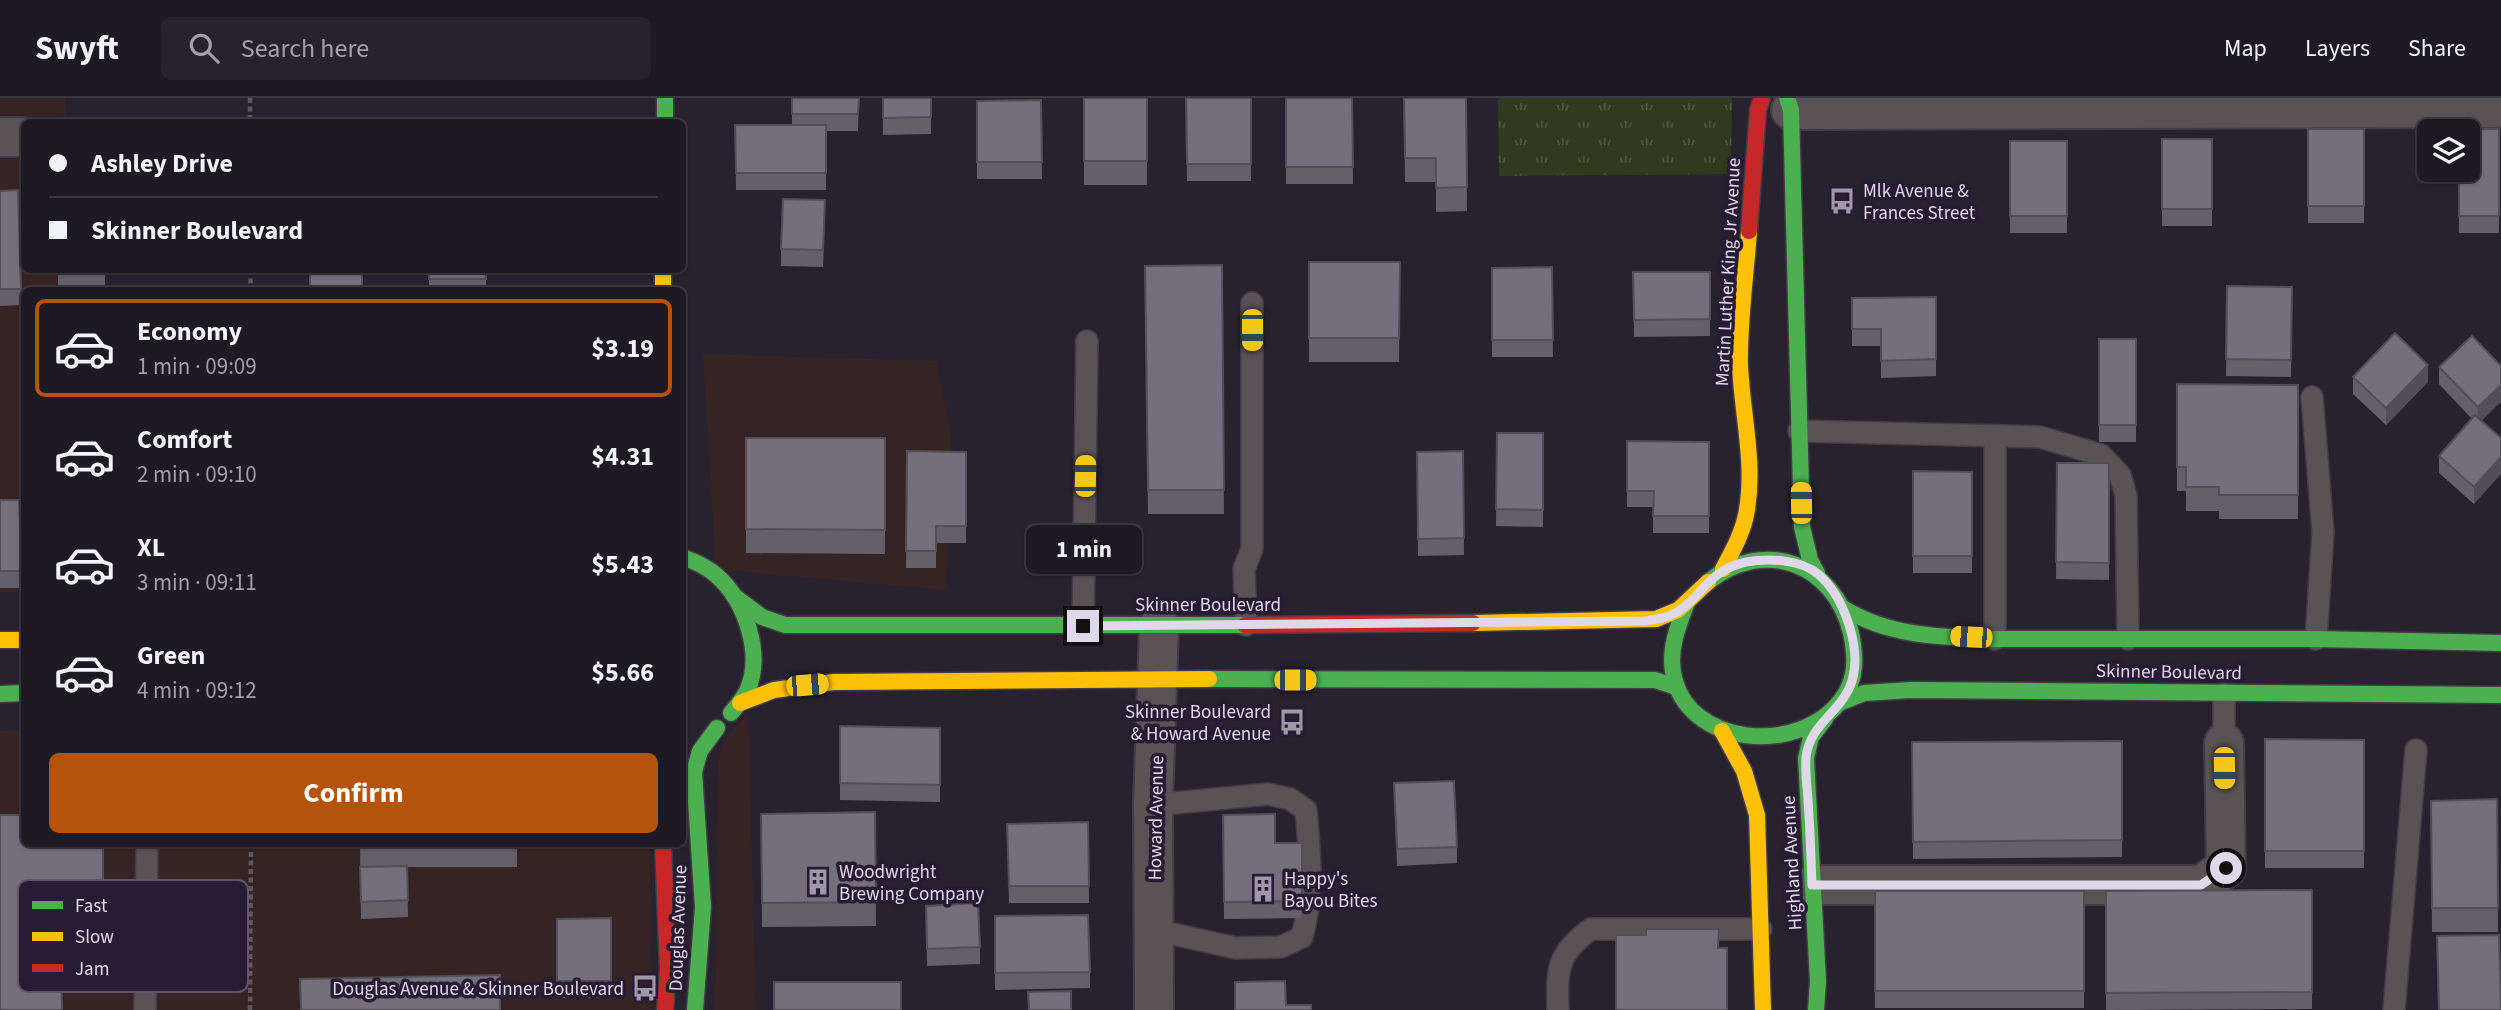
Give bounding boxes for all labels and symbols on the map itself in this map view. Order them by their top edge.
street label: Martin Luther King Jr Avenue [1709,157,1748,387]
place label: Mlk Avenue & Frances Street [1863,178,1976,227]
bus stop icon: Mlk Avenue & Frances Street [1827,186,1857,216]
car [1242,309,1263,351]
car [1075,455,1096,497]
car [1791,482,1812,524]
callout: 1 min [1025,524,1141,574]
street label: Skinner Boulevard [1135,592,1281,619]
route end [1067,610,1099,642]
car [1950,625,1993,649]
street label: Skinner Boulevard [2096,658,2242,687]
car [1275,670,1317,691]
car [786,673,829,697]
place label: Skinner Boulevard & Howard Avenue [1125,699,1271,748]
bus stop icon: Skinner Boulevard & Howard Avenue [1277,707,1307,737]
car [2214,747,2235,789]
street label: Howard Avenue [1142,755,1171,881]
street label: Highland Avenue [1775,795,1810,931]
route start [2210,852,2242,884]
place label: Woodwright Brewing Company [839,859,984,908]
street label: Douglas Avenue [663,864,694,992]
place label: Happy's Bayou Bites [1284,866,1377,915]
building icon: Woodwright Brewing Company [803,867,833,897]
building icon: Happy's Bayou Bites [1248,874,1278,904]
legend [18,880,248,992]
text: Fast [75,893,108,920]
text: Slow [75,924,114,951]
text: Jam [75,956,109,983]
bus stop icon: Douglas Avenue & Skinner Boulevard [630,973,660,1003]
place label: Douglas Avenue & Skinner Boulevard [332,976,624,1003]

